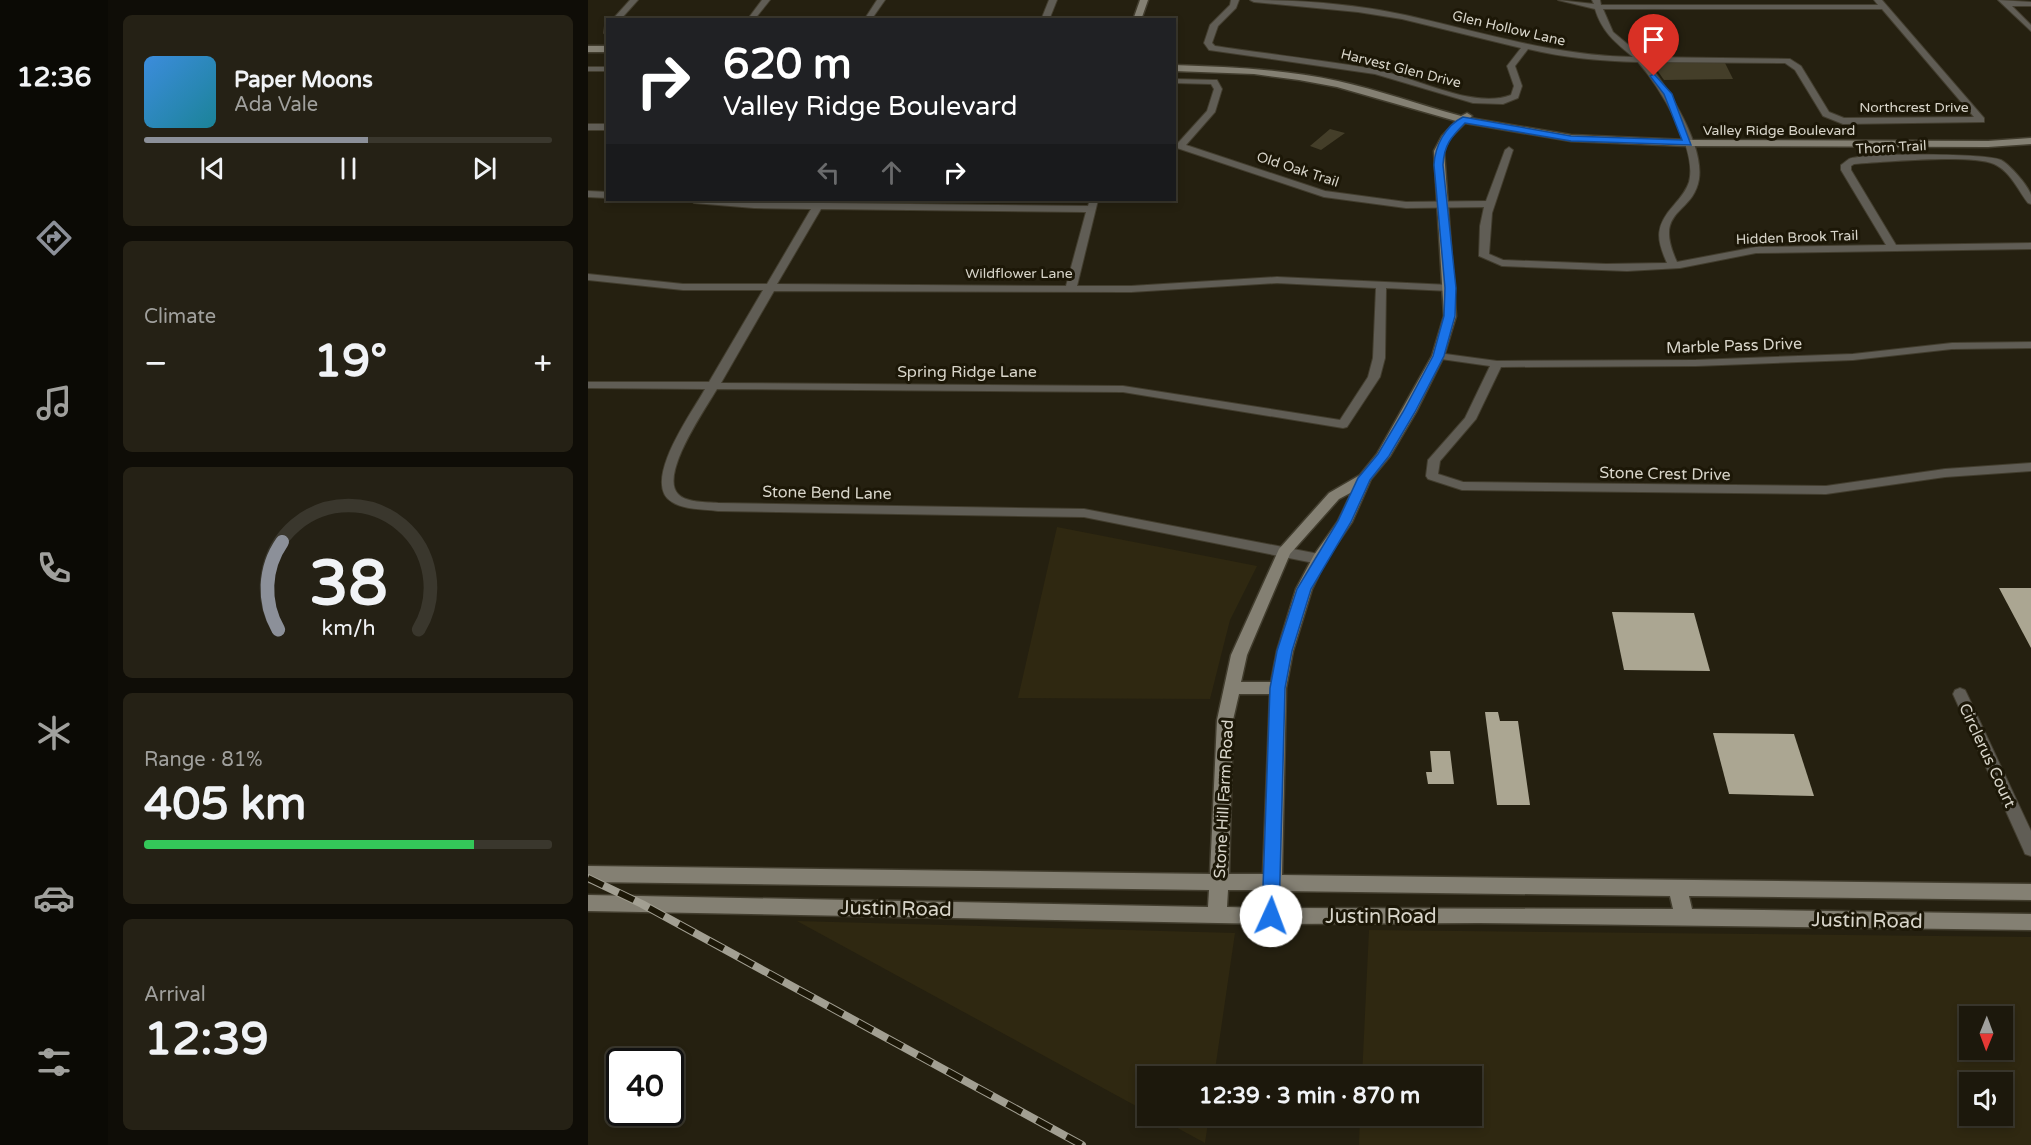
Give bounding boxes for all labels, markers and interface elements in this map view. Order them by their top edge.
street label: Glen Hollow Lane [1451,7,1567,50]
pin [1628,14,1679,76]
icon: arrive [1637,23,1670,56]
text: 620 m [723,39,852,90]
icon: right [624,42,702,120]
street label: Harvest Glen Drive [1339,45,1463,92]
text: 12:36 [17,61,91,94]
text: Paper Moons [234,67,373,93]
text: Valley Ridge Boulevard [723,90,1017,123]
text: Ada Vale [234,93,318,117]
street label: Northcrest Drive [1859,99,1969,116]
street label: Valley Ridge Boulevard [1703,122,1855,139]
street label: Thorn Trail [1855,137,1927,158]
street label: Old Oak Trail [1255,148,1341,191]
icon: previous [196,152,229,185]
icon: pause [332,152,365,185]
icon: next [468,152,501,185]
icon: left [812,156,845,189]
icon: ahead [875,156,908,189]
icon: right [938,156,971,189]
icon: directions [33,217,75,259]
street label: Hidden Brook Trail [1735,227,1859,248]
street label: Wildflower Lane [965,265,1073,282]
text: Climate [144,305,216,329]
street label: Marble Pass Drive [1666,334,1802,358]
text: 19° [314,335,387,389]
text: − [144,344,168,383]
text: + [533,344,552,383]
street label: Spring Ridge Lane [897,362,1037,382]
icon: music [33,382,75,424]
street label: Stone Crest Drive [1599,463,1731,485]
street label: Stone Bend Lane [762,482,892,504]
icon: phone [33,547,75,589]
text: 38 [309,547,387,622]
text: km/h [321,615,375,641]
street label: Circlerus Court [1954,700,2020,811]
icon: climate [33,712,75,754]
street label: Stone Hill Farm Road [1210,719,1238,879]
text: Range · 81% [144,748,263,772]
text: 405 km [144,778,306,832]
icon: car [33,877,75,919]
position arrow [1239,884,1303,948]
street label: Justin Road [840,896,952,922]
street label: Justin Road [1325,905,1437,929]
street label: Justin Road [1811,908,1923,934]
text: Arrival [144,983,206,1007]
north arrow [1959,1006,2013,1060]
map controls [1959,1006,2013,1126]
text: 12:39 [144,1013,269,1067]
icon: filters [33,1041,75,1083]
speed limit sign: 40 [606,1048,684,1126]
button: sound [1959,1072,2013,1126]
text: 12:39 · 3 min · 870 m [1199,1083,1420,1109]

